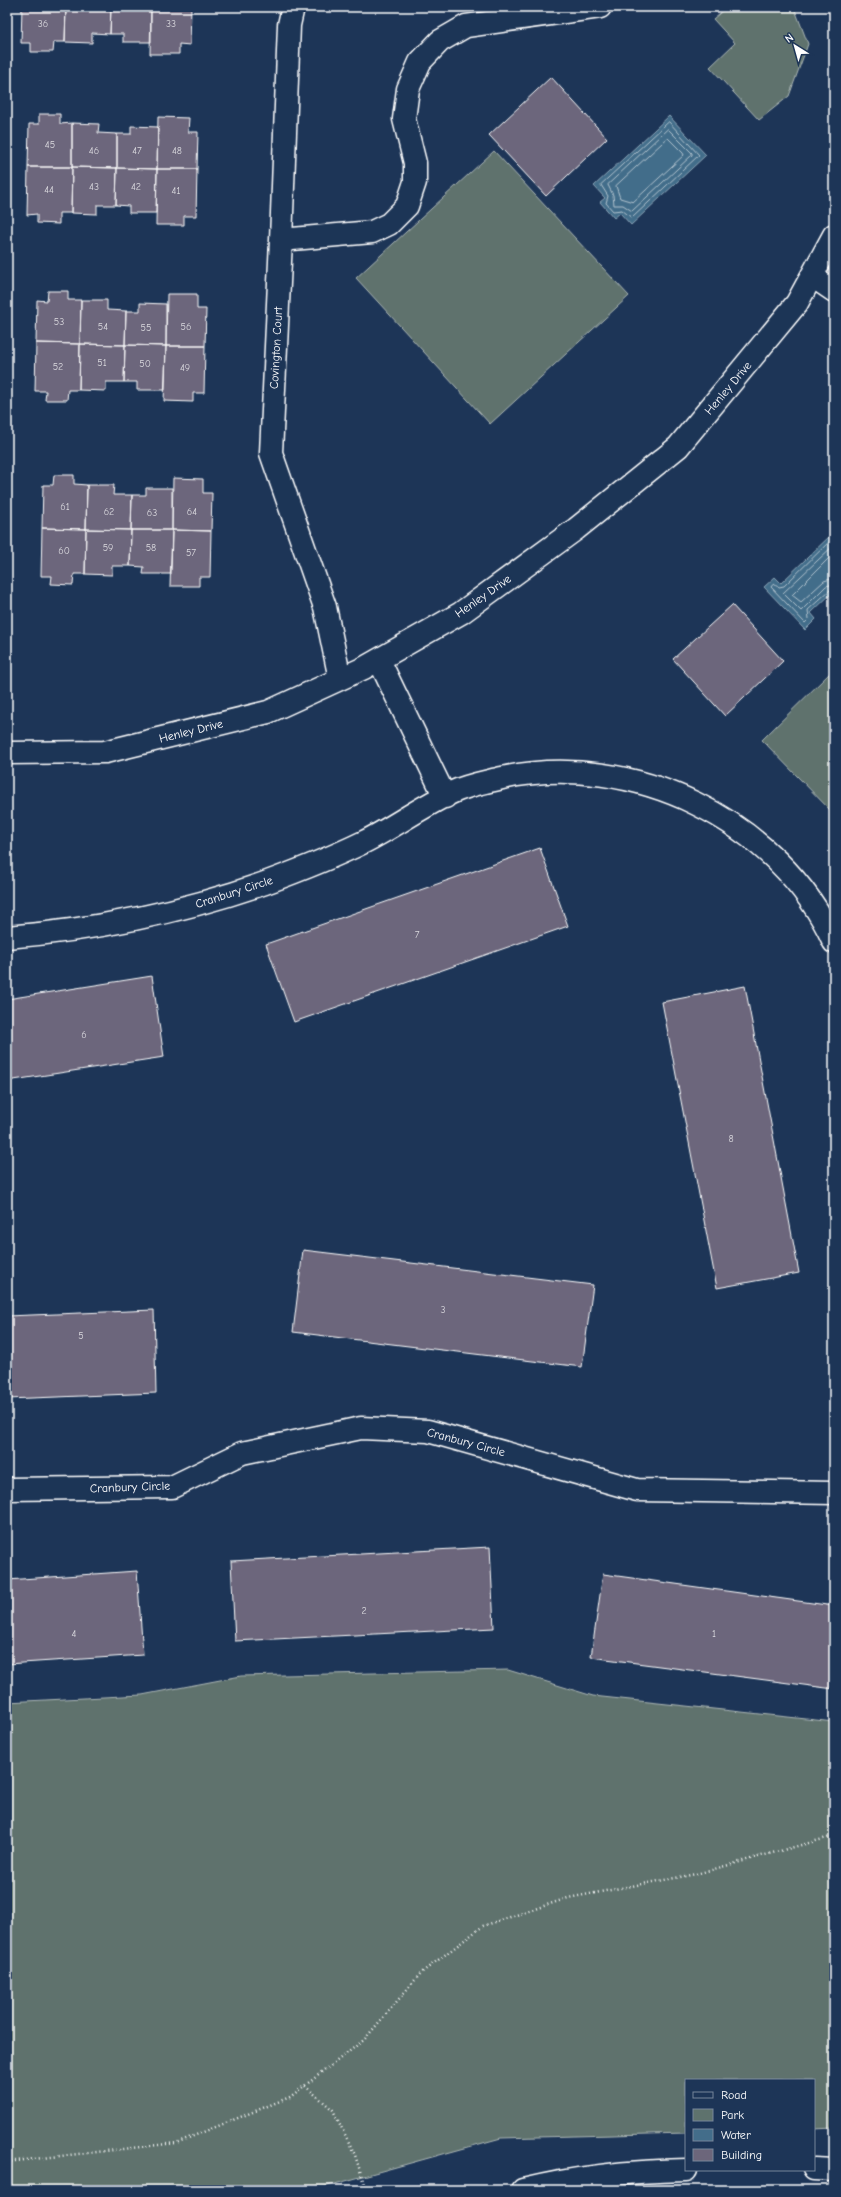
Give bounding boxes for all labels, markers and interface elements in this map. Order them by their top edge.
house number: 36 [38,18,48,30]
house number: 33 [166,18,176,30]
north arrow [775,26,815,66]
text: N [783,31,796,46]
house number: 45 [45,139,55,151]
house number: 46 [89,145,99,157]
house number: 47 [132,145,142,157]
house number: 48 [172,145,182,157]
house number: 43 [89,181,99,193]
house number: 42 [131,181,141,193]
house number: 44 [44,184,54,196]
house number: 41 [172,185,180,197]
street label: Covington Court [267,306,285,390]
house number: 53 [54,316,64,328]
house number: 54 [98,321,108,333]
house number: 56 [181,321,191,333]
house number: 55 [141,322,151,334]
house number: 51 [97,357,107,369]
house number: 50 [139,358,151,370]
street label: Henley Drive [702,359,754,417]
house number: 52 [53,361,63,373]
house number: 49 [180,362,190,374]
house number: 61 [60,501,70,513]
house number: 62 [104,506,114,518]
house number: 64 [187,506,197,518]
house number: 63 [147,507,157,519]
house number: 59 [103,542,113,554]
house number: 58 [146,542,156,554]
house number: 60 [58,545,70,557]
house number: 57 [186,547,196,559]
street label: Henley Drive [452,572,514,620]
street label: Henley Drive [158,716,224,746]
street label: Cranbury Circle [194,873,274,911]
house number: 7 [415,929,420,941]
house number: 6 [81,1029,87,1041]
house number: 8 [728,1133,734,1145]
house number: 3 [440,1304,446,1316]
house number: 5 [78,1330,84,1342]
street label: Cranbury Circle [425,1425,507,1459]
street label: Cranbury Circle [90,1479,170,1495]
house number: 2 [361,1605,367,1617]
house number: 4 [72,1628,77,1640]
house number: 1 [712,1628,716,1640]
legend [685,2079,815,2171]
text: Road [721,2088,747,2102]
text: Park [721,2108,744,2122]
text: Water [721,2128,751,2142]
text: Building [721,2148,762,2162]

